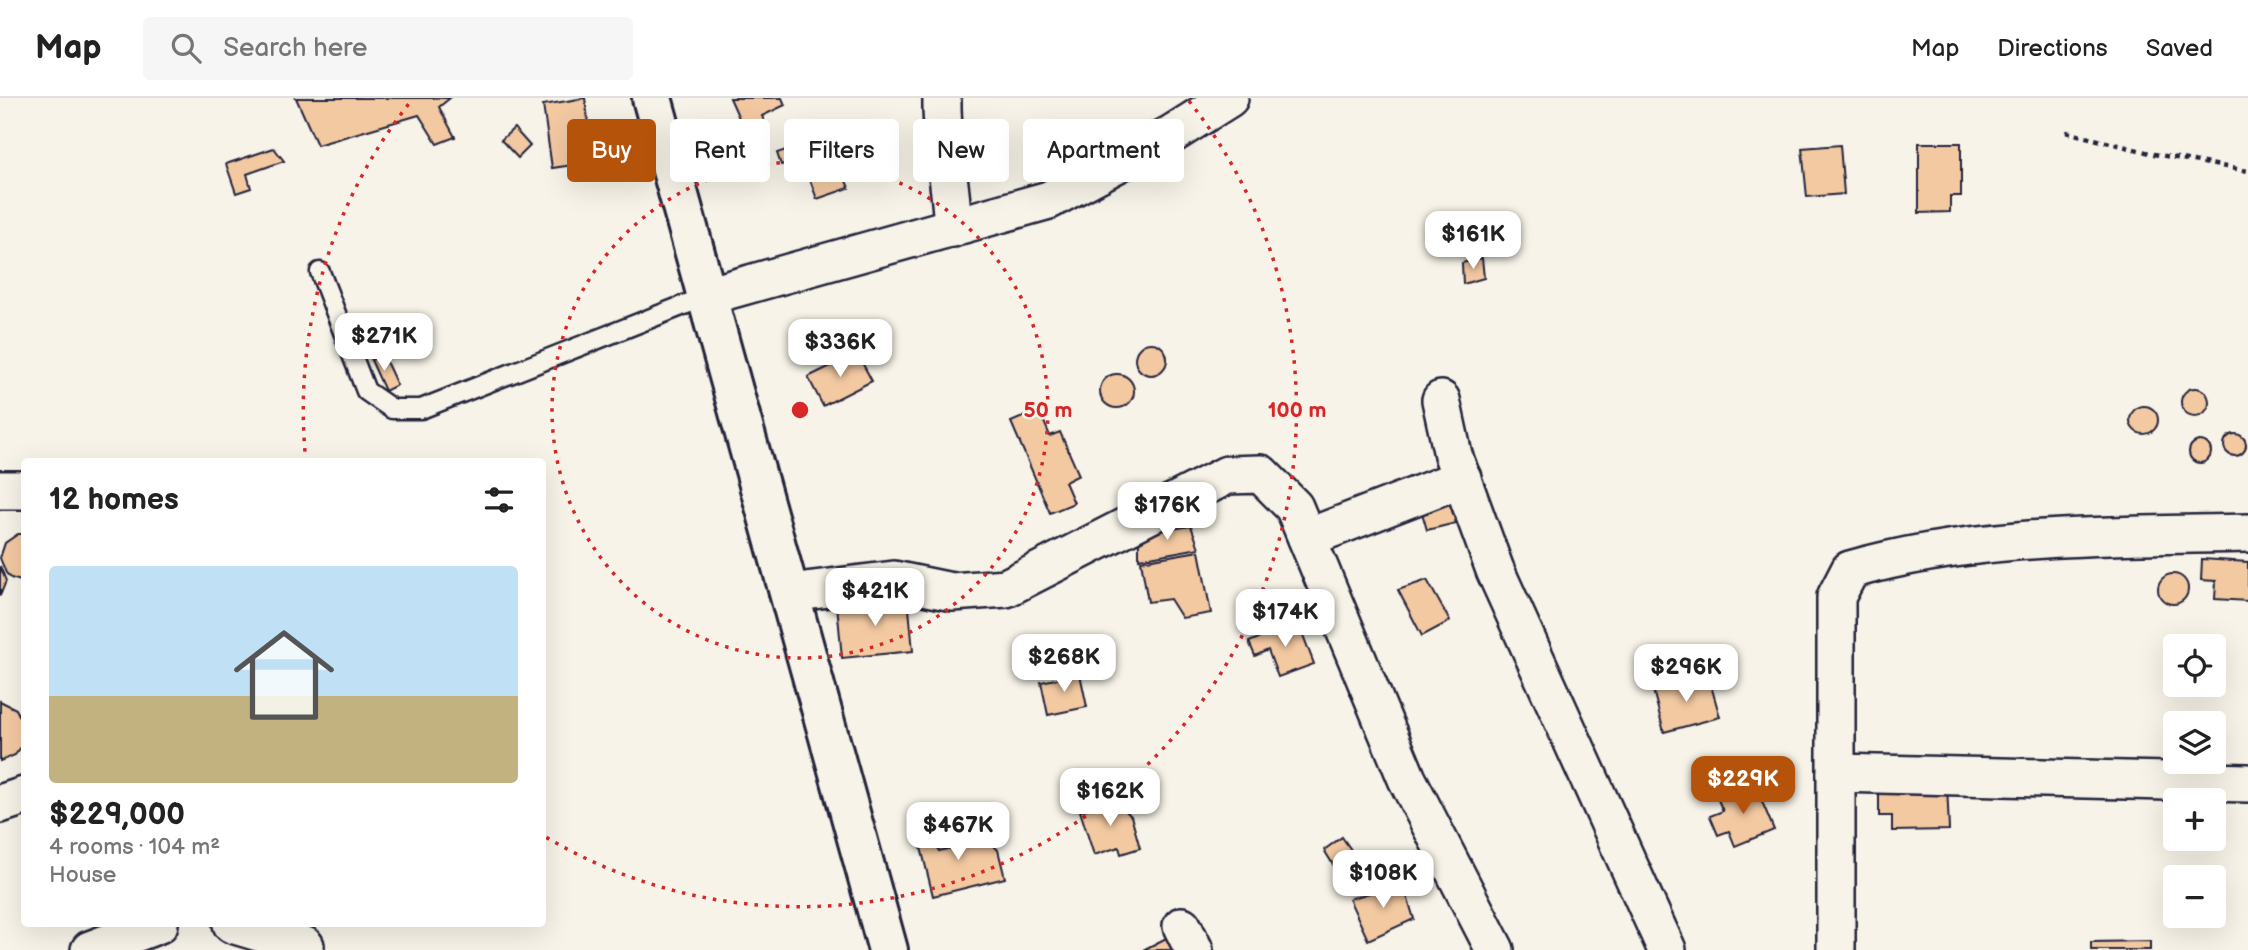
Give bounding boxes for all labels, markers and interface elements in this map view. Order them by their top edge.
search box [143,17,633,80]
text: Map [35,28,101,68]
icon: search [167,29,205,67]
text: Search here [223,33,367,64]
text: Map [1911,34,1959,63]
text: Directions [1997,34,2108,63]
text: Saved [2146,34,2213,63]
chip: Buy [567,119,656,182]
chip: Rent [670,119,770,182]
chip: Filters [784,119,899,182]
chip: New [913,119,1009,182]
chip: Apartment [1023,119,1184,182]
pin: $161K [1424,212,1522,271]
text: $161K [1441,220,1505,248]
pin: $271K [335,314,433,373]
pin: $336K [791,320,889,379]
text: $271K [351,322,417,350]
text: $336K [804,328,876,356]
centre of rings [788,398,812,422]
text: 50 m [1024,398,1072,423]
text: 100 m [1268,398,1326,423]
icon: filters [480,481,518,519]
text: 12 homes [49,482,179,518]
pin: $176K [1118,482,1216,542]
text: $176K [1134,491,1200,519]
pin: $421K [826,568,924,628]
text: $421K [841,577,909,605]
pin: $174K [1236,589,1334,649]
text: $174K [1252,598,1318,626]
icon: home [221,612,347,738]
pin: $268K [1015,634,1113,694]
map controls [2163,634,2226,928]
button: locate [2163,634,2226,697]
text: $268K [1028,643,1100,671]
pin: $296K [1637,644,1735,704]
text: $296K [1650,653,1722,681]
button: layers [2163,711,2226,774]
pin: $229K [1694,756,1792,816]
text: $229K [1707,765,1779,793]
pin: $162K [1061,768,1159,828]
text: $162K [1076,777,1144,805]
button: + [2163,788,2226,851]
text: $229,000 [49,797,185,833]
pin: $467K [909,802,1007,862]
text: $467K [923,811,993,839]
text: 4 rooms · 104 m² [49,833,220,861]
pin: $108K [1334,850,1432,910]
text: $108K [1349,859,1417,887]
text: House [49,861,116,889]
button: − [2163,865,2226,928]

